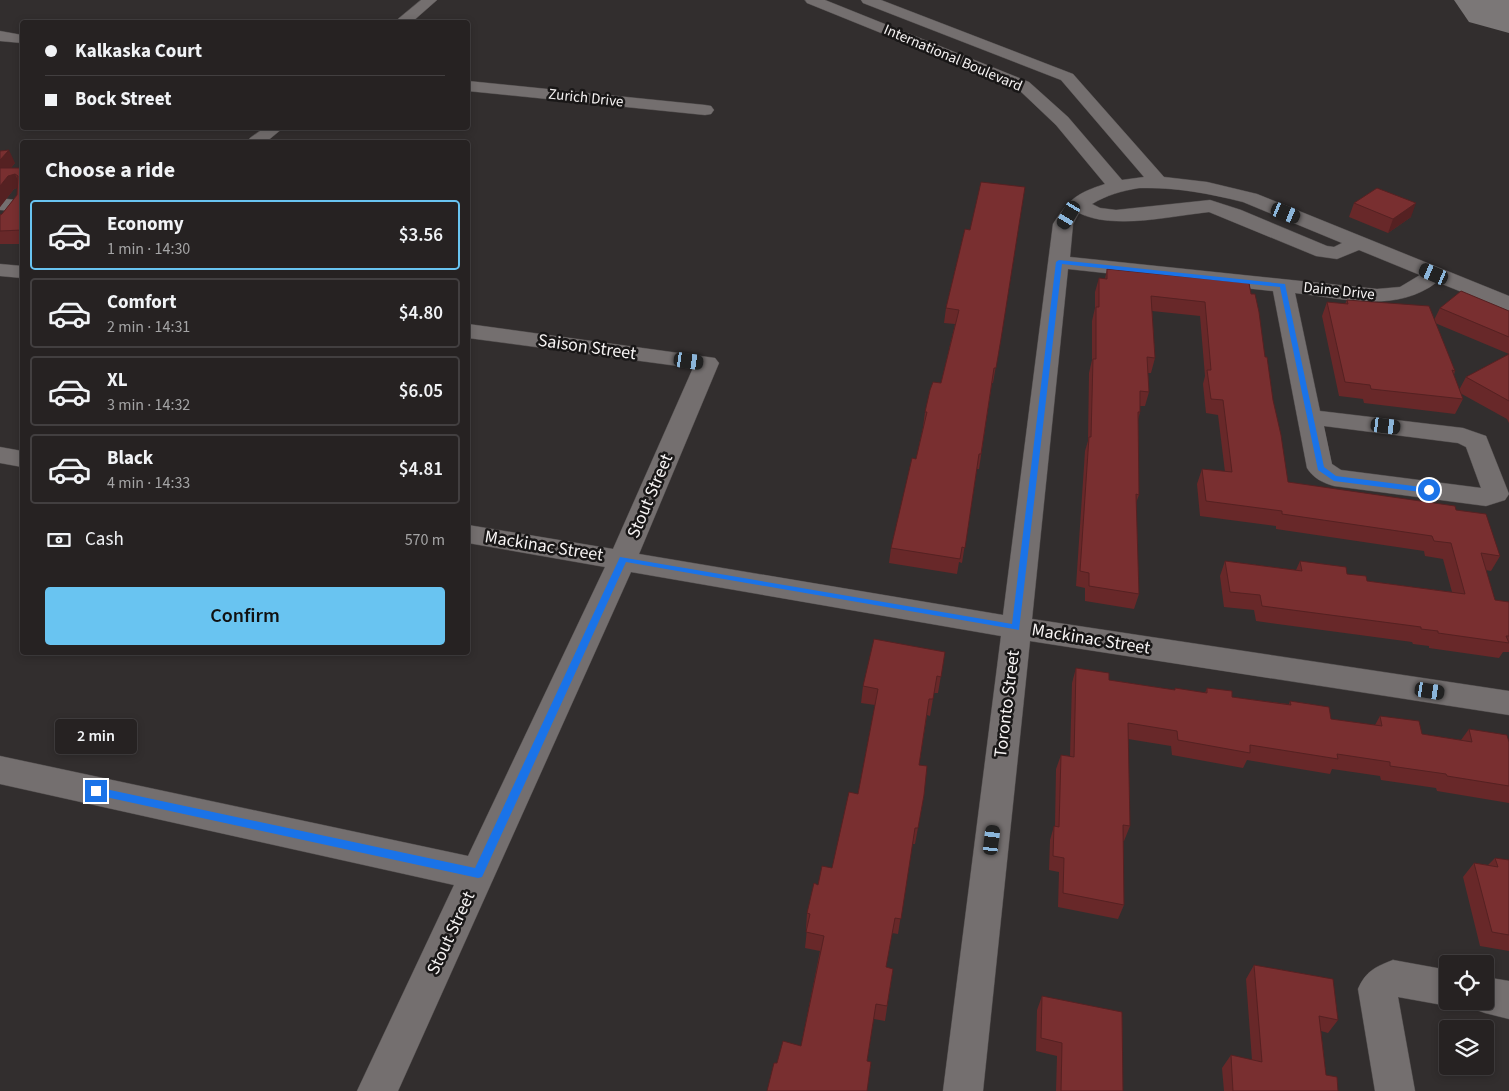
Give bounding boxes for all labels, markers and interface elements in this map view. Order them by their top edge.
street label: International Boulevard [880,19,1026,97]
text: Kalkaska Court [75,38,202,65]
street label: Zurich Drive [547,84,625,112]
text: Bock Street [75,86,172,113]
text: Choose a ride [45,154,175,186]
car [1054,198,1083,232]
car [1269,200,1302,226]
text: Economy [107,211,184,238]
icon: car [47,213,92,258]
text: $3.56 [399,222,443,249]
text: 1 min · 14:30 [107,238,190,260]
car [1417,261,1450,287]
street label: Daine Drive [1302,277,1376,305]
text: Comfort [107,289,177,316]
icon: car [47,291,92,336]
text: $4.80 [399,300,443,327]
text: 2 min · 14:31 [107,316,190,338]
street label: Saison Street [536,328,638,366]
car [673,351,704,371]
text: XL [107,367,128,394]
icon: car [47,369,92,414]
text: $6.05 [399,378,443,405]
text: 3 min · 14:32 [107,394,190,416]
car [1370,417,1401,435]
text: Black [107,445,153,472]
icon: car [47,447,92,492]
street label: Stout Street [621,450,679,542]
text: $4.81 [399,456,443,483]
text: 4 min · 14:33 [107,472,190,494]
route start [1418,479,1440,501]
street label: Mackinac Street [483,524,605,568]
icon: cash [45,526,73,554]
text: Cash [85,526,124,553]
text: 570 m [405,529,445,551]
button: Confirm [45,587,445,645]
street label: Mackinac Street [1030,617,1152,661]
street label: Toronto Street [988,649,1026,759]
car [1414,681,1445,701]
callout: 2 min [55,718,137,754]
text: 2 min [77,725,115,747]
route end [85,780,107,802]
car [982,824,1001,856]
street label: Stout Street [421,887,481,979]
map controls [1439,955,1494,1075]
button: locate [1439,955,1494,1010]
button: layers [1439,1020,1494,1075]

